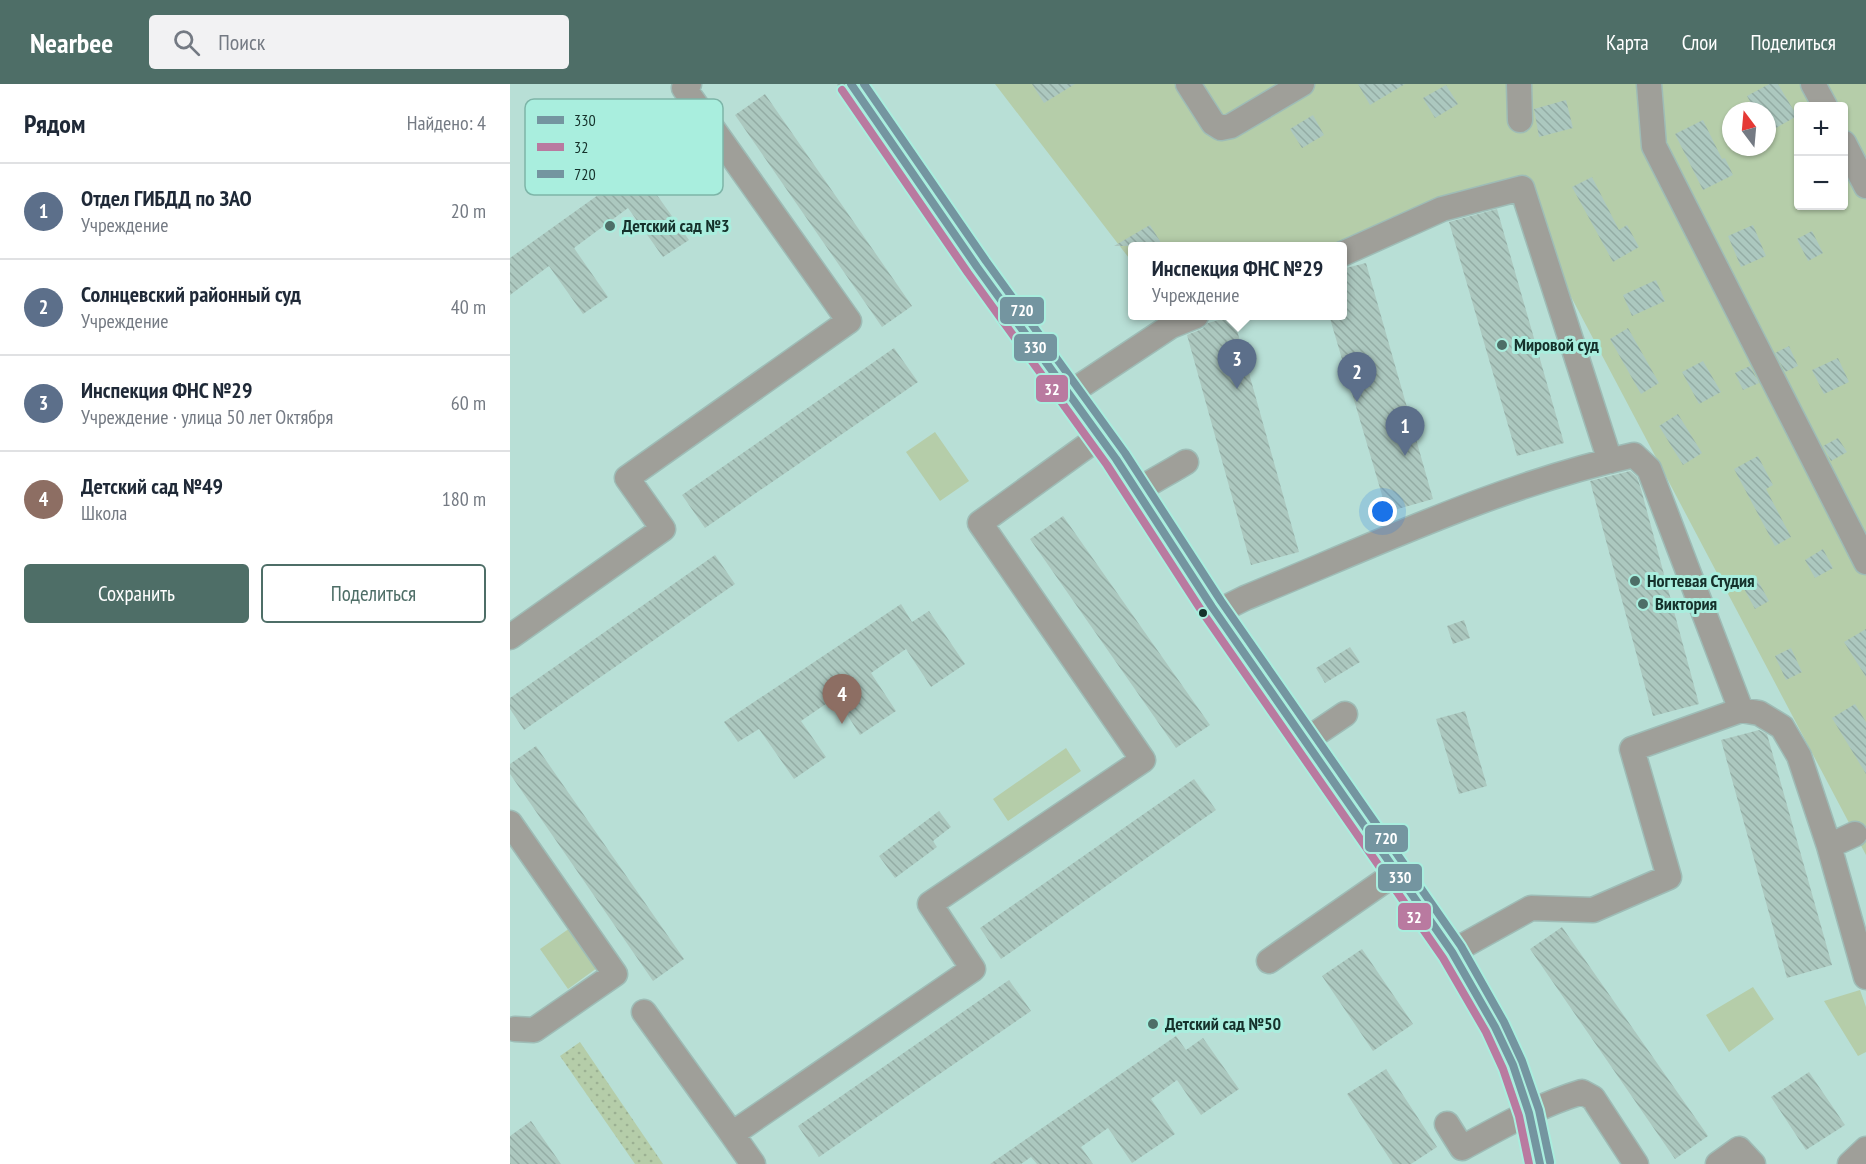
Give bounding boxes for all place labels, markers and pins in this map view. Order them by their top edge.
place label: Детский сад №3 [622,214,730,237]
marker: Детский сад №3 [603,219,617,233]
place label: Мировой суд [1514,333,1599,356]
marker: Мировой суд [1495,338,1509,352]
pin: 3 [1218,340,1256,389]
pin: 2 [1338,352,1376,402]
pin: 1 [1386,406,1424,456]
place label: Ногтевая Студия [1647,569,1755,592]
marker: Ногтевая Студия [1628,574,1642,588]
place label: Виктория [1655,592,1717,615]
marker: Виктория [1636,597,1650,611]
unlabelled marker [1197,607,1209,619]
pin: 4 [822,674,862,724]
place label: Детский сад №50 [1165,1012,1281,1035]
marker: Детский сад №50 [1146,1017,1160,1031]

